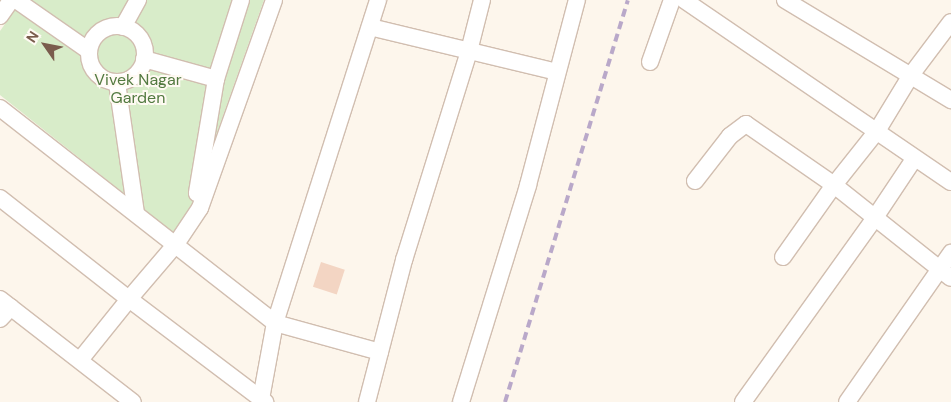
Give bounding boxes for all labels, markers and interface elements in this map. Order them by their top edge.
north arrow [20,20,70,70]
text: N [22,28,43,46]
park label: Vivek Nagar Garden [94,70,182,108]

